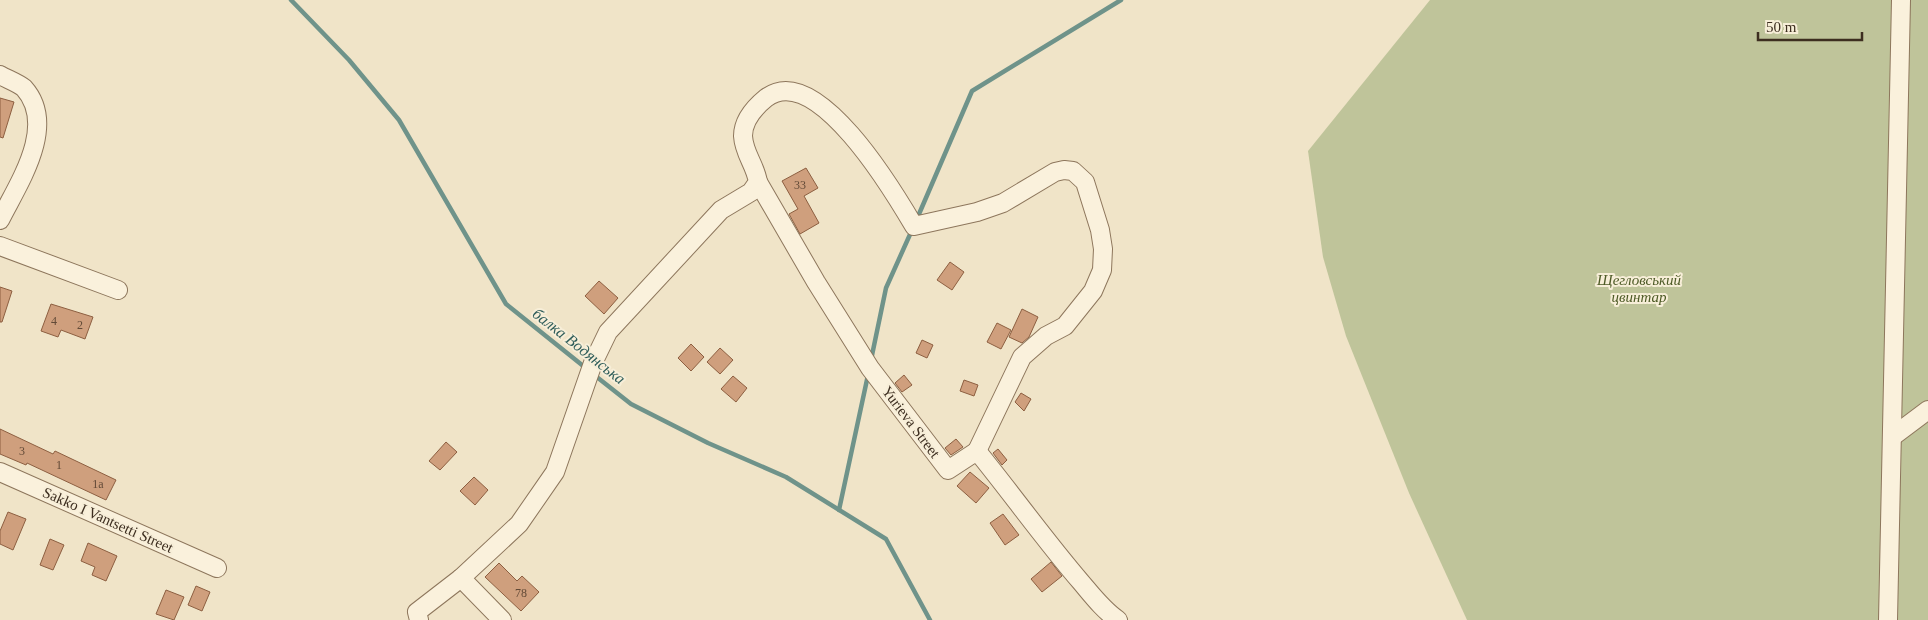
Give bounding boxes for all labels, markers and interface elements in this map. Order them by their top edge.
scale bar [1758,10,1862,42]
text: 50 m [1766,19,1797,35]
house number: 33 [794,178,806,192]
park label: Щегловський цвинтар [1596,272,1681,305]
water label: балка Водянська [529,305,629,387]
house number: 4 [51,314,57,328]
house number: 2 [77,318,83,332]
street label: Yurieva Street [879,383,944,462]
house number: 3 [19,444,25,458]
house number: 1 [56,458,62,472]
house number: 1а [92,477,104,491]
street label: Sakko I Vantsetti Street [40,484,176,556]
house number: 78 [515,586,527,600]

